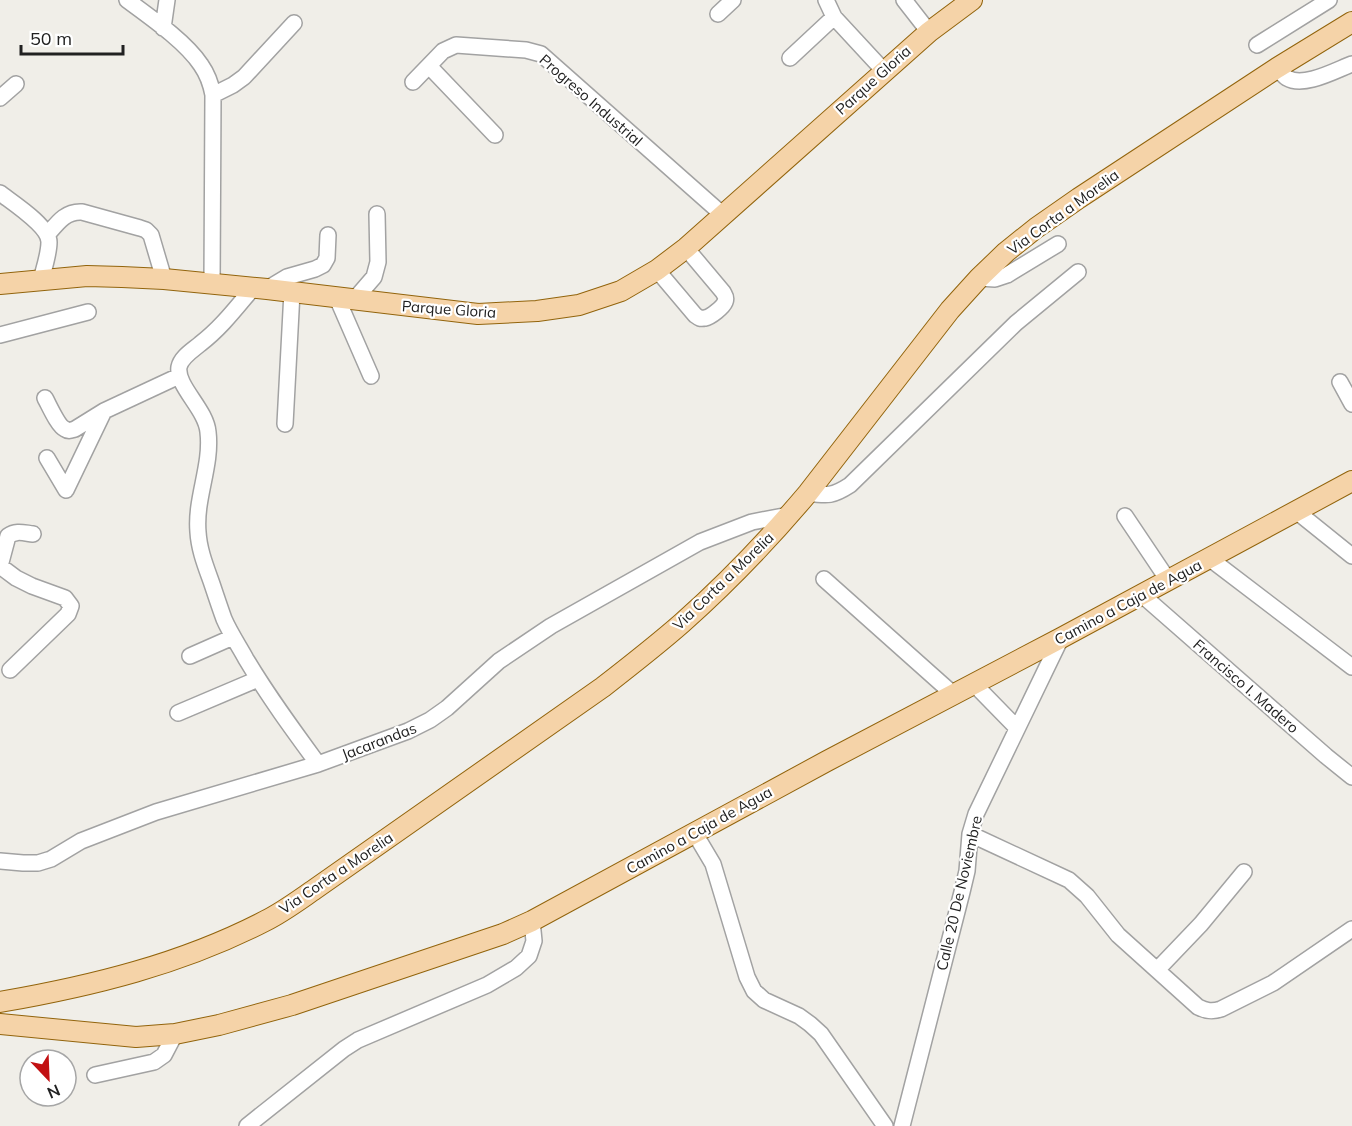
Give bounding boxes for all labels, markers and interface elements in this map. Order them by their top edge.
scale bar [21,18,123,56]
text: 50 m [30,27,72,50]
street label: Parque Gloria [831,41,915,119]
street label: Progreso Industrial [536,50,646,150]
street label: Via Corta a Morelia [1004,165,1122,259]
street label: Parque Gloria [401,296,497,322]
street label: Via Corta a Morelia [668,528,778,634]
street label: Camino a Caja de Agua [1051,555,1205,649]
street label: Francisco I. Madero [1189,635,1303,737]
street label: Jacarandas [339,718,419,764]
street label: Camino a Caja de Agua [623,782,775,878]
street label: Calle 20 De Noviembre [932,814,986,972]
street label: Via Corta a Morelia [275,828,397,918]
north arrow [18,1048,78,1108]
text: N [44,1080,63,1103]

